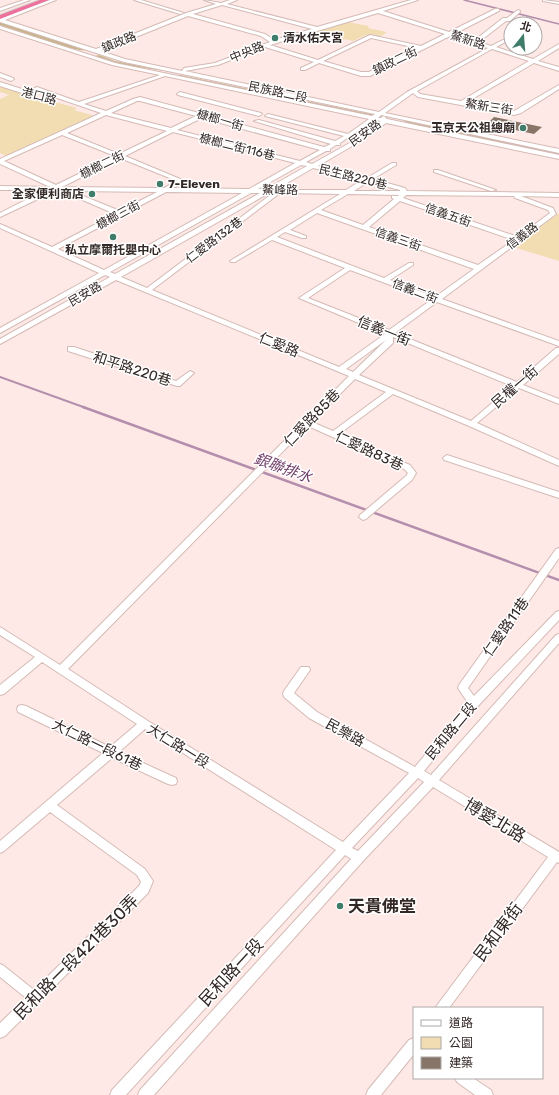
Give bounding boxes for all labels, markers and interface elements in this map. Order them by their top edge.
north arrow [503,16,543,56]
text: 北 [519,19,533,35]
street label: 鰲新路 [449,28,487,52]
street label: 鎮政路 [100,29,138,55]
place label: 清水佑天宮 [283,31,343,45]
marker: 清水佑天宮 [270,33,280,43]
street label: 中央路 [228,39,266,65]
street label: 鎮政二街 [370,44,420,78]
street label: 民族路二段 [247,79,309,105]
street label: 港口路 [20,85,58,107]
street label: 鰲新三街 [464,96,514,118]
street label: 槺榔一街 [195,107,245,133]
street label: 民安路 [346,117,384,149]
place label: 玉京天公祖總廟 [431,121,515,135]
marker: 玉京天公祖總廟 [518,123,528,133]
street label: 槺榔二街116巷 [198,131,276,163]
street label: 槺榔二街 [77,148,127,182]
street label: 民生路220巷 [317,162,389,192]
place label: 7-Eleven [168,177,220,191]
marker: 7-Eleven [155,179,165,189]
street label: 鰲峰路 [262,183,298,197]
place label: 全家便利商店 [12,187,84,201]
marker: 全家便利商店 [87,189,97,199]
street label: 槺榔三街 [94,198,142,232]
street label: 信義五街 [423,201,473,229]
street label: 仁愛路132巷 [183,214,245,266]
street label: 信義路 [503,220,541,252]
street label: 信義三街 [373,225,423,253]
marker: 私立摩爾托嬰中心 [108,232,118,242]
place label: 私立摩爾托嬰中心 [65,243,161,257]
street label: 信義二街 [390,276,440,306]
street label: 民安路 [66,279,104,309]
street label: 信義一街 [355,313,413,349]
street label: 仁愛路 [256,329,302,361]
street label: 和平路220巷 [91,348,173,390]
street label: 民權一街 [488,362,542,412]
street label: 仁愛路85巷 [280,386,344,450]
street label: 仁愛路83巷 [332,428,406,474]
water label: 銀聯排水 [252,449,315,487]
street label: 仁愛路11巷 [480,594,532,660]
street label: 民和路二段 [422,699,480,763]
street label: 民樂路 [323,715,367,751]
street label: 大仁路一段61巷 [49,716,145,774]
street label: 大仁路一段 [144,720,212,772]
street label: 博愛北路 [461,794,529,846]
street label: 民和路一段421巷30弄 [10,891,142,1023]
place label: 天貴佛堂 [348,896,416,916]
street label: 民和東街 [470,899,526,965]
marker: 天貴佛堂 [335,901,345,911]
street label: 民和路一段 [195,934,267,1010]
legend [413,1007,543,1079]
text: 道路 [449,1016,473,1030]
text: 公園 [449,1036,473,1050]
text: 建築 [449,1056,473,1070]

